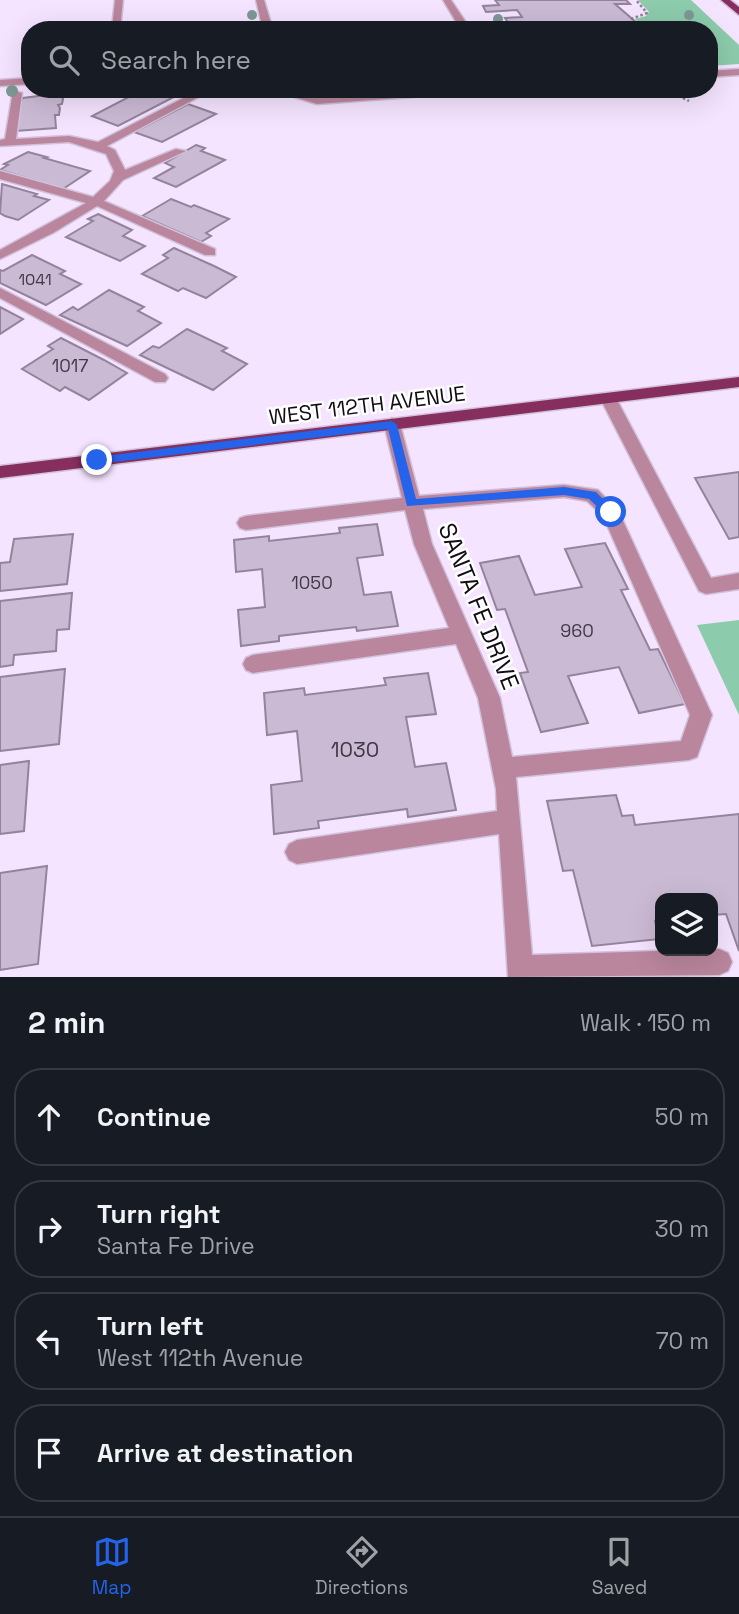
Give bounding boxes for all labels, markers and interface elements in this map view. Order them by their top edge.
search box [21,21,718,98]
icon: search [45,41,83,79]
text: Search here [101,43,251,77]
house number: 1041 [18,269,52,290]
house number: 1017 [52,354,88,377]
street label: WEST 112TH AVENUE [267,380,467,430]
route end [81,444,112,475]
route start [595,496,626,527]
street label: SANTA FE DRIVE [431,518,527,694]
house number: 1050 [291,571,333,594]
house number: 960 [560,619,594,642]
house number: 1030 [331,736,379,763]
map controls [655,893,718,956]
button: layers [655,893,718,956]
text: 2 min [28,1003,106,1042]
text: Walk · 150 m [580,1008,711,1038]
icon: ahead [30,1098,68,1136]
text: Continue [97,1100,211,1134]
text: 50 m [655,1102,709,1132]
text: Turn right [97,1197,221,1231]
icon: right [30,1210,68,1248]
text: 30 m [655,1214,709,1244]
text: Santa Fe Drive [97,1231,255,1261]
text: Turn left [97,1309,204,1343]
icon: left [30,1322,68,1360]
text: 70 m [656,1326,709,1356]
text: West 112th Avenue [97,1343,303,1373]
icon: arrive [30,1434,68,1472]
text: Arrive at destination [97,1436,354,1470]
tab: Map [92,1533,131,1600]
tab: Directions [315,1533,408,1600]
tab: Saved [592,1533,647,1600]

